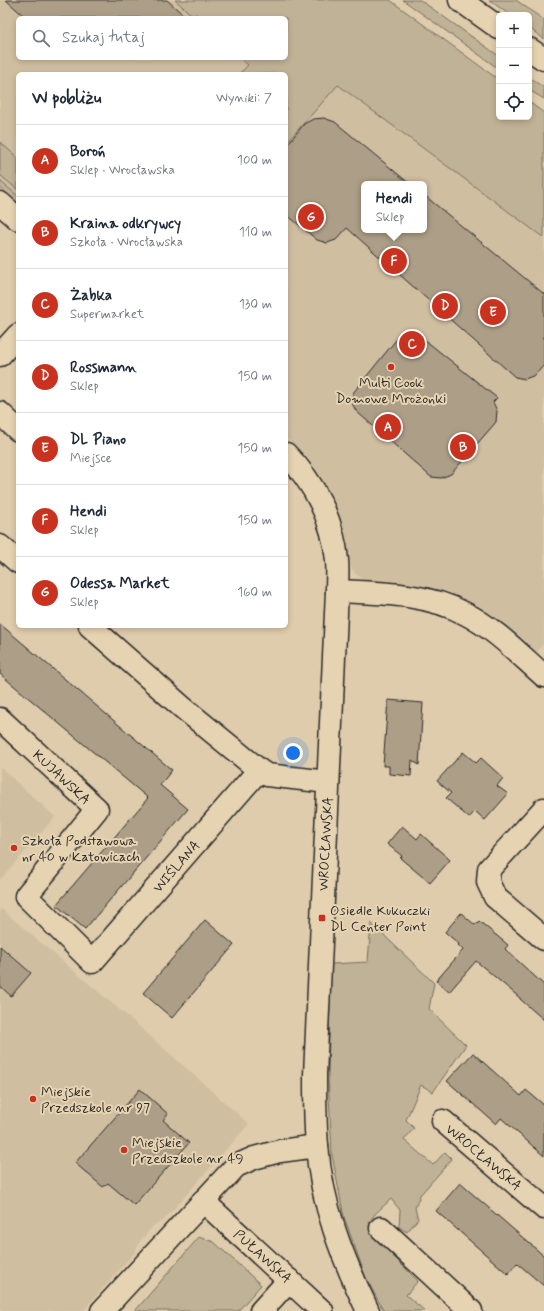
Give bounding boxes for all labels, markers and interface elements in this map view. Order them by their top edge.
map controls [496,12,532,120]
button: + [496,12,532,48]
search box [16,16,288,60]
icon: search [30,27,52,49]
text: Szukaj tutaj [62,28,145,48]
button: − [496,48,532,84]
button: locate [496,84,532,120]
text: W pobliżu [32,87,101,109]
text: Wyniki: 7 [216,90,272,107]
text: Boroń [70,142,105,162]
text: A [41,152,49,169]
text: 100 m [237,152,272,169]
text: Sklep · Wrocławska [70,162,175,179]
popup [361,181,427,233]
text: Hendi [376,189,412,209]
pin: G [298,202,324,232]
text: Sklep [376,209,404,226]
text: Kraina odkrywcy [70,214,181,234]
text: B [41,224,49,241]
text: 110 m [239,224,272,241]
text: Szkoła · Wrocławska [70,234,183,251]
pin: F [381,246,407,276]
text: Żabka [70,286,112,306]
pin: D [432,291,458,321]
text: C [40,296,50,313]
text: 130 m [239,296,272,313]
pin: E [480,297,506,327]
text: Supermarket [70,306,144,323]
pin: C [399,329,425,359]
text: Rossmann [70,358,137,378]
marker: Multi Cook Domowe Mrożonki [386,362,396,372]
text: D [41,368,49,385]
text: 150 m [238,368,272,385]
place label: Multi Cook Domowe Mrożonki [336,374,446,408]
text: Sklep [70,378,99,395]
pin: A [375,412,401,442]
text: DL Piano [70,430,126,450]
pin: B [450,432,476,462]
text: E [41,440,49,457]
text: 150 m [238,440,272,457]
text: Miejsce [70,450,112,467]
text: Hendi [70,502,107,522]
text: F [42,512,48,529]
text: 150 m [238,512,272,529]
text: Sklep [70,522,99,539]
text: Odessa Market [70,574,170,594]
text: G [41,584,49,601]
text: 160 m [237,584,272,601]
text: Sklep [70,594,99,611]
your location [283,743,303,763]
street label: KUJAWSKA [29,746,94,809]
street label: WROCŁAWSKA [315,796,337,892]
place label: Szkoła Podstawowa nr 40 w Katowicach [22,832,140,866]
street label: WIŚLANA [149,837,205,897]
marker: Szkoła Podstawowa nr 40 w Katowicach [9,843,19,853]
place label: Osiedle Kukuczki DL Center Point [330,902,430,936]
marker: Osiedle Kukuczki DL Center Point [317,913,327,923]
place label: Miejskie Przedszkole nr 97 [41,1083,150,1117]
marker: Miejskie Przedszkole nr 97 [28,1094,38,1104]
street label: WROCŁAWSKA [441,1121,525,1195]
place label: Miejskie Przedszkole nr 49 [132,1134,244,1168]
marker: Miejskie Przedszkole nr 49 [119,1145,129,1155]
street label: PUŁAWSKA [229,1226,295,1288]

